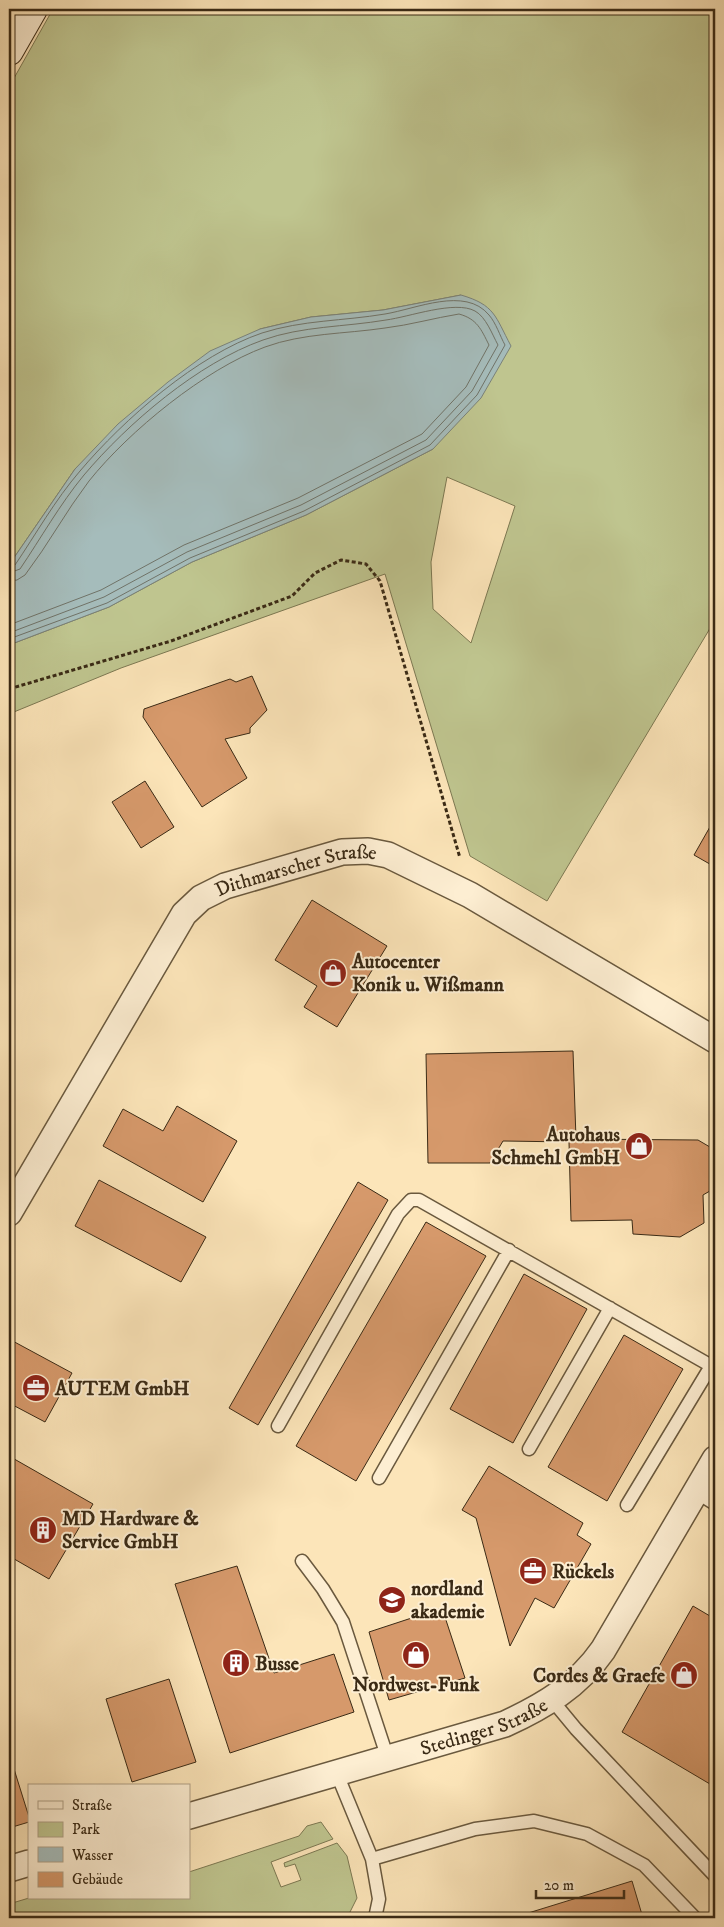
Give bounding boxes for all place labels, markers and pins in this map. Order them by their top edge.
place label: Autocenter Konik u. Wißmann [351,950,505,998]
shop icon: Autocenter Konik u. Wißmann [318,958,348,988]
place label: Autohaus Schmehl GmbH [492,1123,620,1171]
shop icon: Autohaus Schmehl GmbH [624,1131,654,1161]
office icon: AUTEM GmbH [21,1373,51,1403]
place label: AUTEM GmbH [54,1377,190,1402]
place label: MD Hardware & Service GmbH [62,1507,199,1555]
building icon: MD Hardware & Service GmbH [28,1515,58,1545]
office icon: Rückels [518,1556,548,1586]
place label: Rückels [552,1560,615,1585]
place label: nordland akademie [411,1577,485,1625]
school or university icon: nordland akademie [377,1585,407,1615]
shop icon: Nordwest-Funk [401,1640,431,1670]
building icon: Busse [221,1648,251,1678]
place label: Busse [255,1652,300,1677]
shop icon: Cordes & Graefe [669,1660,699,1690]
place label: Cordes & Graefe [533,1664,666,1689]
place label: Nordwest-Funk [353,1673,481,1698]

